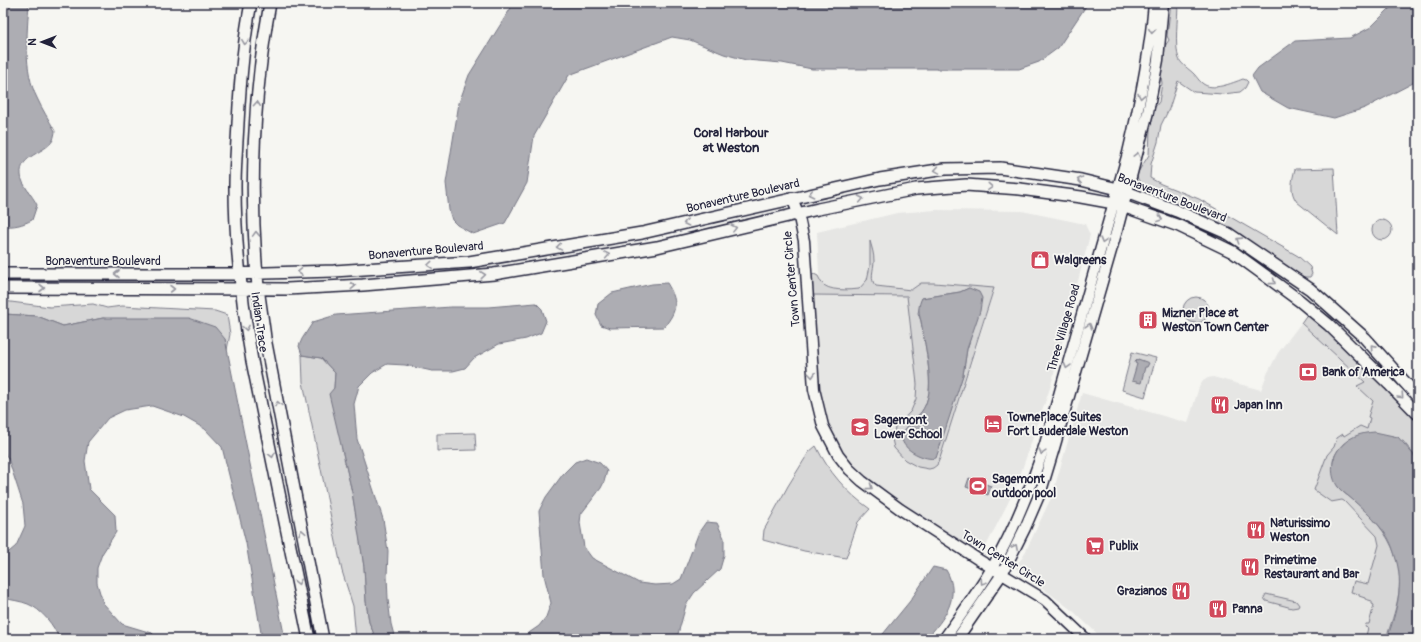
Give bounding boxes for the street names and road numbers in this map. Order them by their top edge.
street label: Bonaventure Boulevard [1115,170,1229,226]
street label: Bonaventure Boulevard [685,176,801,216]
street label: Town Center Circle [780,230,804,327]
street label: Bonaventure Boulevard [368,238,484,264]
street label: Bonaventure Boulevard [45,254,161,269]
street label: Three Village Road [1044,282,1084,374]
street label: Indian Trace [247,291,271,353]
street label: Town Center Circle [958,527,1048,591]

